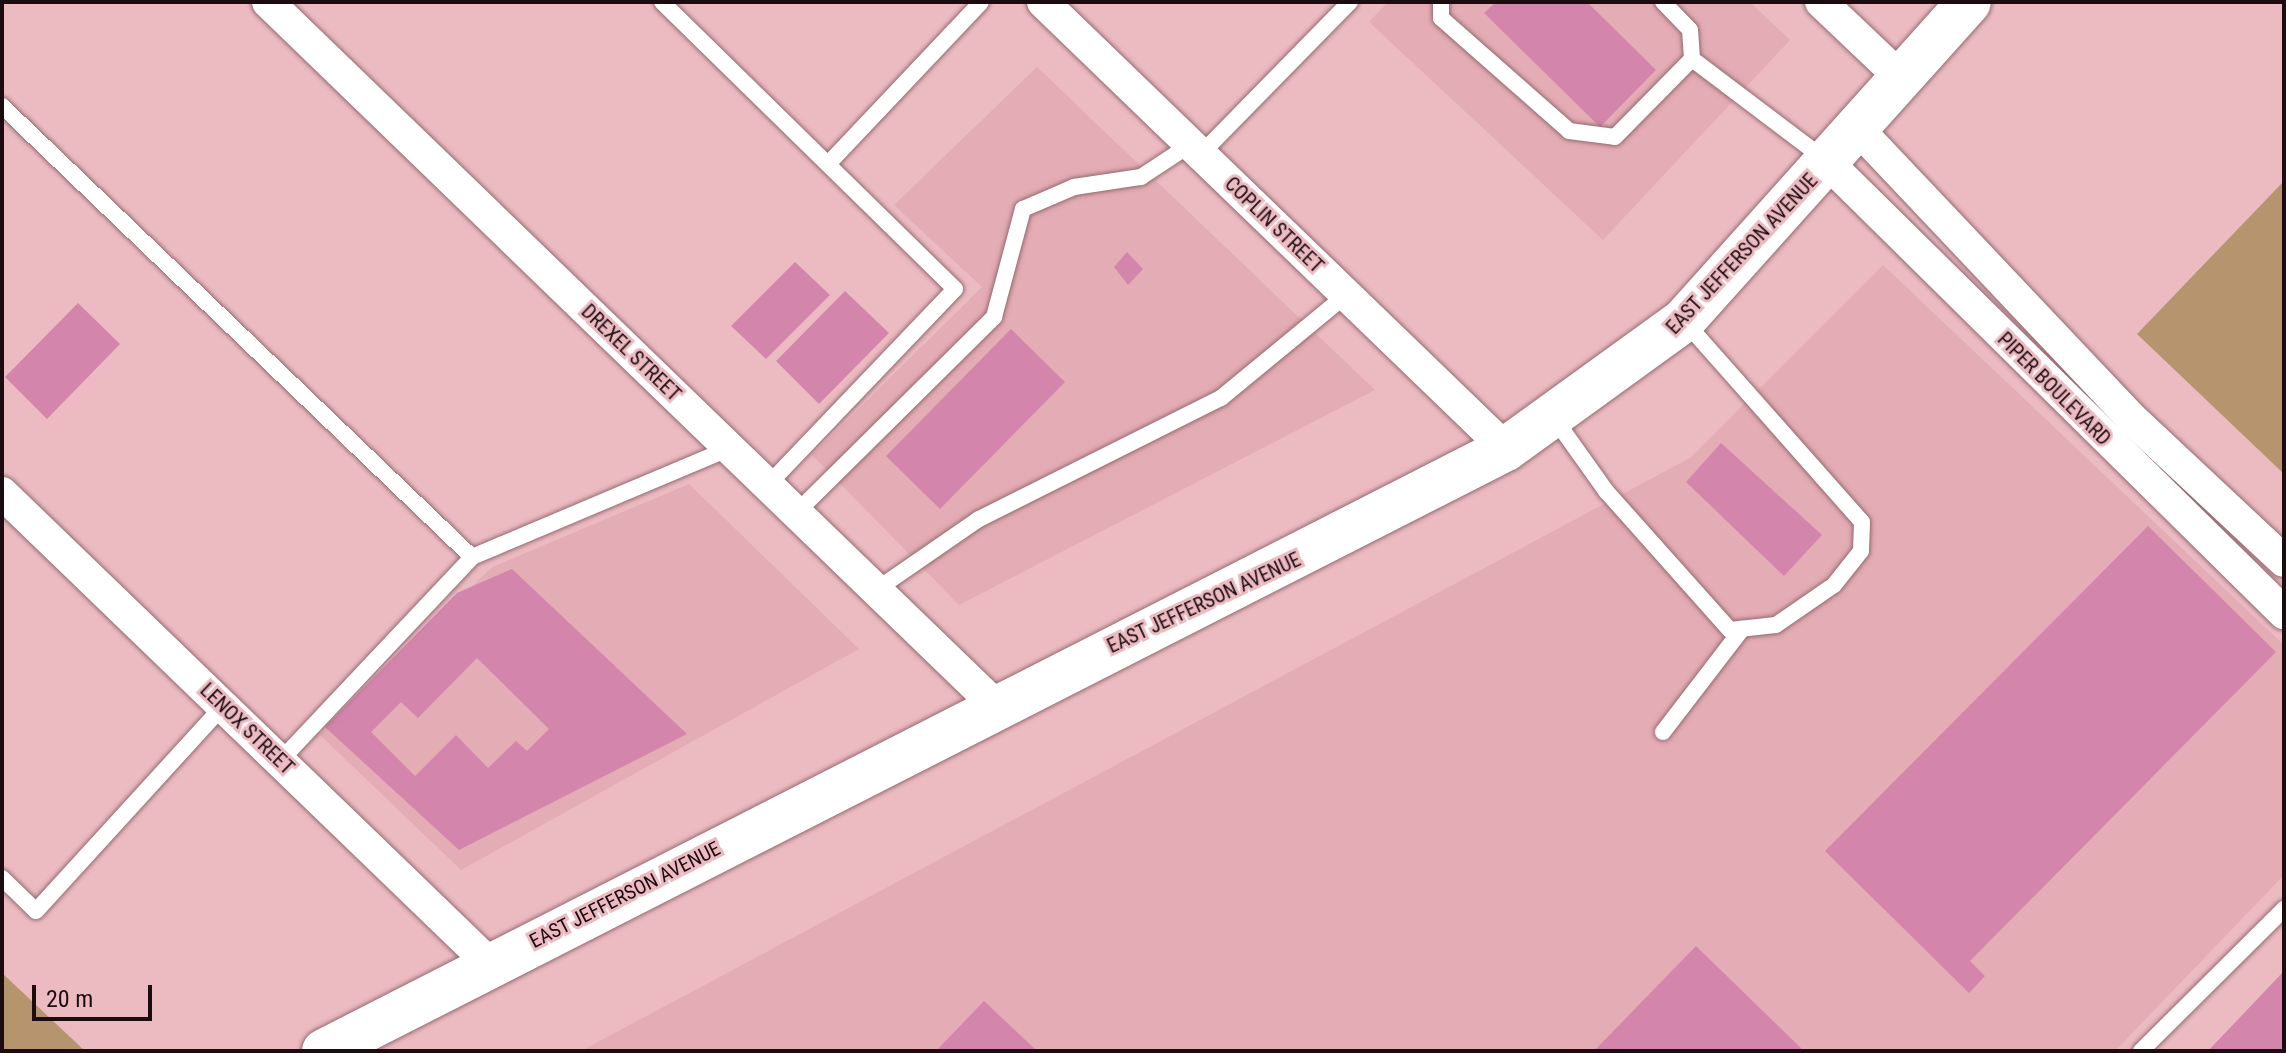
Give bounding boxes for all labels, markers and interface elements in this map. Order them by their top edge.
street label: EAST JEFFERSON AVENUE [1661,169,1823,339]
street label: COPLIN STREET [1220,172,1328,278]
street label: DREXEL STREET [576,300,686,406]
street label: PIPER BOULEVARD [1992,327,2116,451]
street label: EAST JEFFERSON AVENUE [1103,548,1305,658]
street label: LENOX STREET [195,678,299,780]
street label: EAST JEFFERSON AVENUE [526,836,724,954]
scale bar [36,969,156,1019]
text: 20 m [46,985,93,1013]

